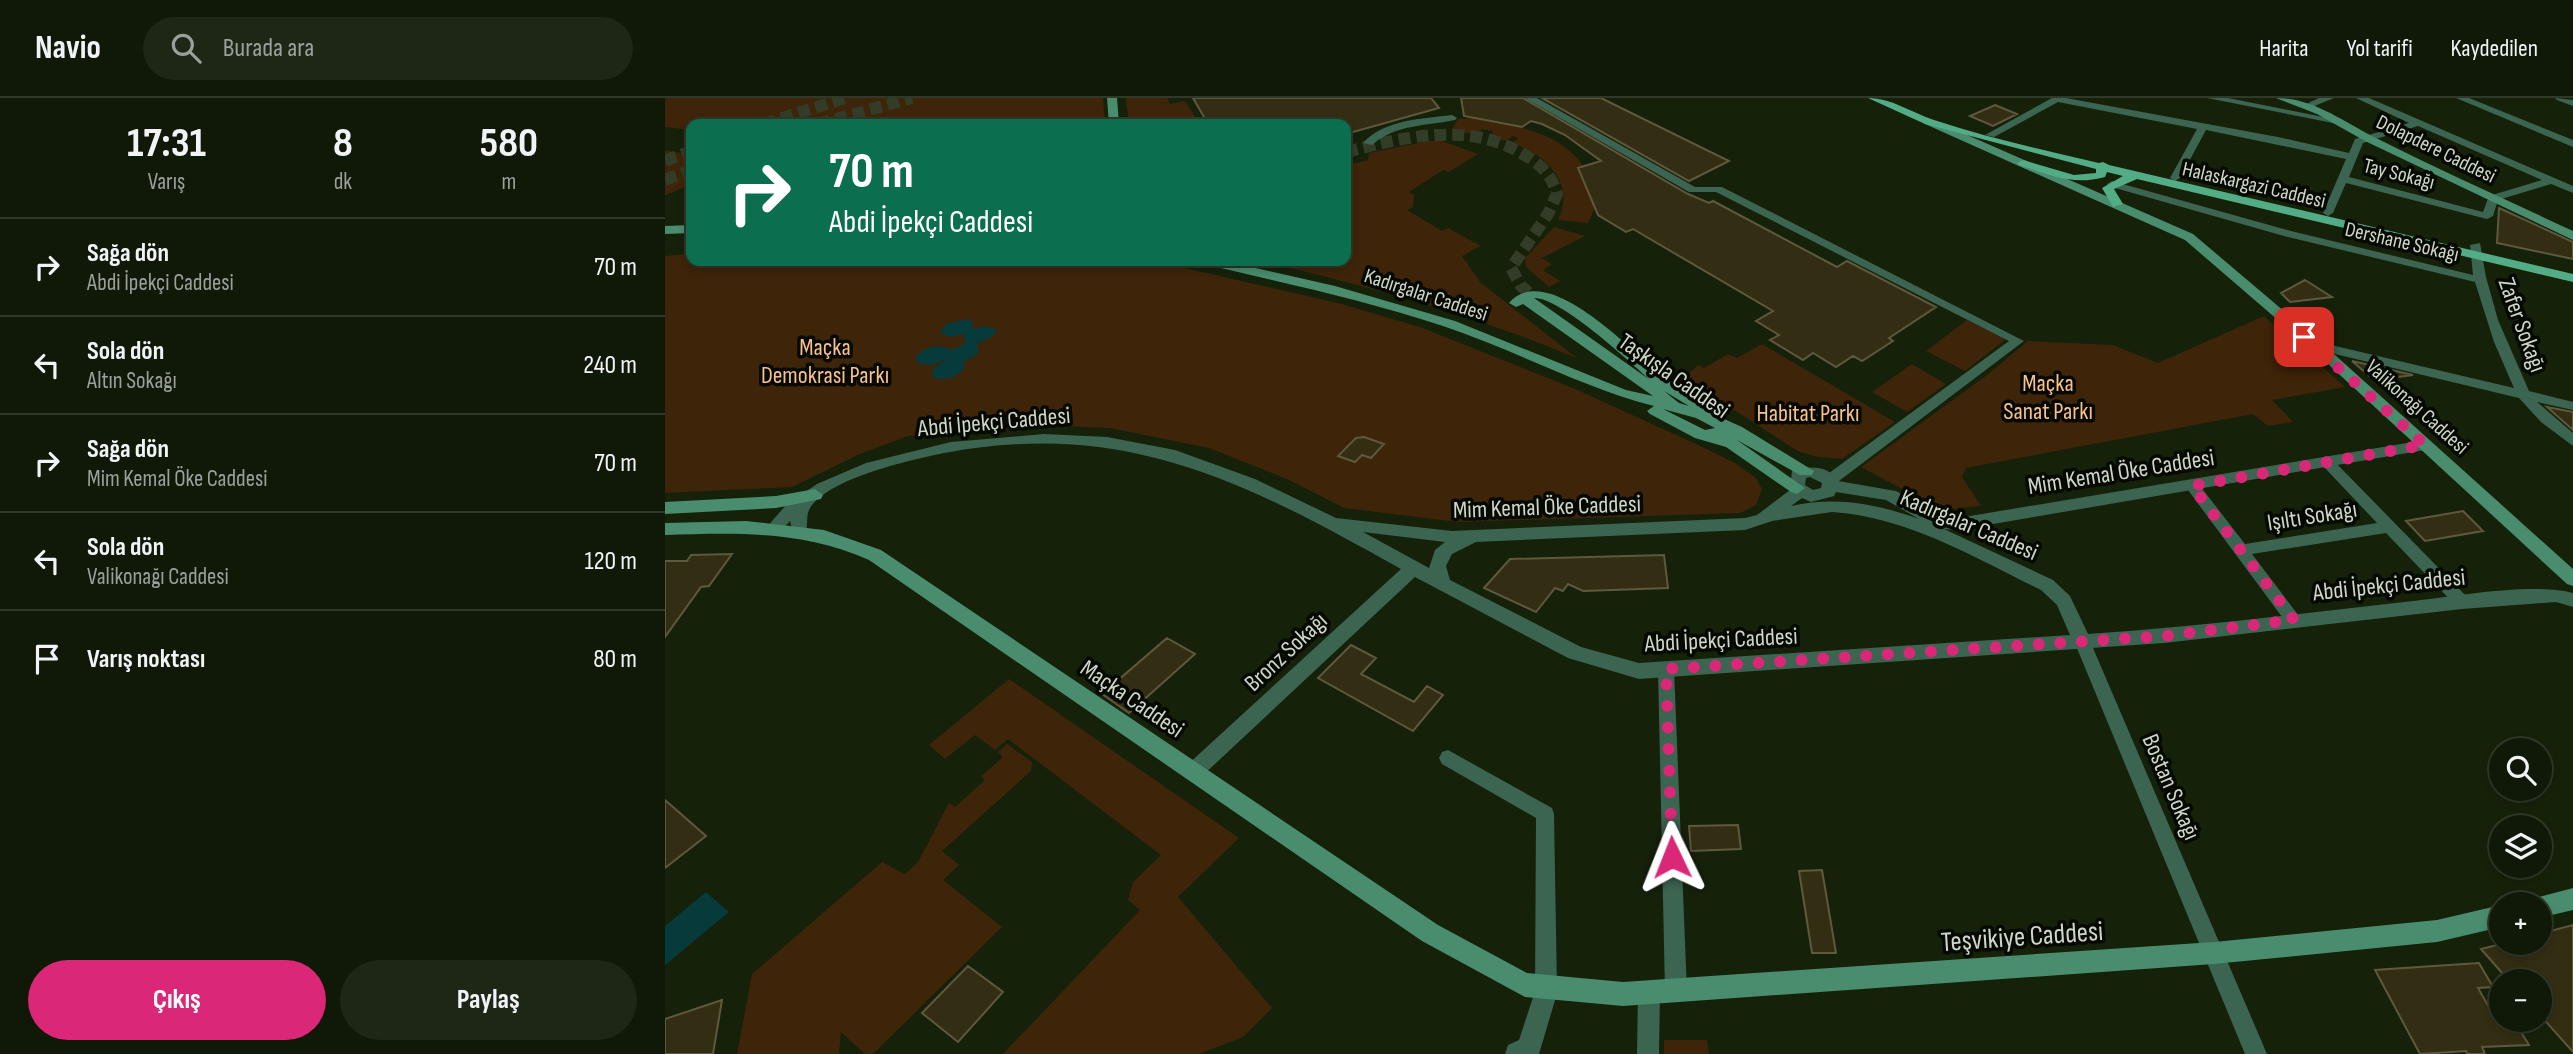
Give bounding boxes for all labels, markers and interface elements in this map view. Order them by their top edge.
search box [143,17,633,80]
text: Navio [35,28,101,68]
icon: search [167,29,205,67]
text: Burada ara [223,33,314,64]
text: Harita [2259,34,2309,63]
text: Yol tarifi [2347,34,2413,63]
text: Kaydedilen [2451,34,2538,63]
street label: Dolapdere Caddesi [2372,109,2500,189]
text: 17:31 [127,118,206,169]
text: 8 [333,118,353,169]
text: 580 [480,118,538,169]
text: 70 m [829,143,914,202]
icon: right [714,147,805,238]
street label: Tay Sokağı [2361,153,2437,195]
street label: Halaskargazi Caddesi [2180,156,2328,214]
text: Varış [148,168,185,196]
text: dk [334,168,352,196]
text: m [501,168,516,196]
text: Abdi İpekçi Caddesi [829,203,1033,242]
street label: Dershane Sokağı [2343,217,2461,267]
text: Sağa dön [87,238,169,269]
icon: right [28,248,66,286]
text: 70 m [594,252,637,283]
street label: Kadırgalar Caddesi [1361,263,1491,327]
text: Abdi İpekçi Caddesi [87,269,234,297]
street label: Zafer Sokağı [2492,274,2552,376]
pin [2274,307,2334,367]
icon: arrive [2285,318,2323,356]
street label: Taşkışla Caddesi [1613,327,1735,425]
park label: Maçka Demokrasi Parkı [761,333,889,390]
text: Sola dön [87,336,164,367]
icon: left [28,346,66,384]
text: 240 m [583,350,637,381]
street label: Valikonağı Caddesi [2360,354,2474,460]
text: Altın Sokağı [87,367,177,395]
park label: Maçka Sanat Parkı [2003,369,2093,426]
park label: Habitat Parkı [1756,399,1860,428]
street label: Abdi İpekçi Caddesi [915,401,1072,443]
text: Sağa dön [87,434,169,465]
street label: Mim Kemal Öke Caddesi [2026,443,2216,501]
icon: right [28,444,66,482]
text: 70 m [594,448,637,479]
text: Mim Kemal Öke Caddesi [87,465,267,493]
street label: Kadırgalar Caddesi [1896,483,2042,567]
street label: Mim Kemal Öke Caddesi [1452,489,1642,525]
street label: Işıltı Sokağı [2265,495,2359,537]
text: Sola dön [87,532,164,563]
icon: left [28,542,66,580]
text: 120 m [584,546,637,577]
text: Valikonağı Caddesi [87,563,229,591]
street label: Abdi İpekçi Caddesi [2310,563,2467,608]
street label: Bronz Sokağı [1239,606,1333,698]
street label: Abdi İpekçi Caddesi [1643,622,1798,659]
icon: arrive [28,640,66,678]
text: Varış noktası [87,644,205,675]
text: 80 m [593,644,637,675]
street label: Maçka Caddesi [1075,654,1189,744]
street label: Bostan Sokağı [2136,730,2206,844]
map controls [2489,738,2552,1032]
button: search [2489,738,2552,801]
button: layers [2489,815,2552,878]
position arrow [1635,820,1709,894]
button: + [2489,892,2552,955]
street label: Teşvikiye Caddesi [1940,915,2104,959]
button: Çıkış [28,960,326,1040]
button: Paylaş [340,960,637,1040]
button: − [2489,969,2552,1032]

